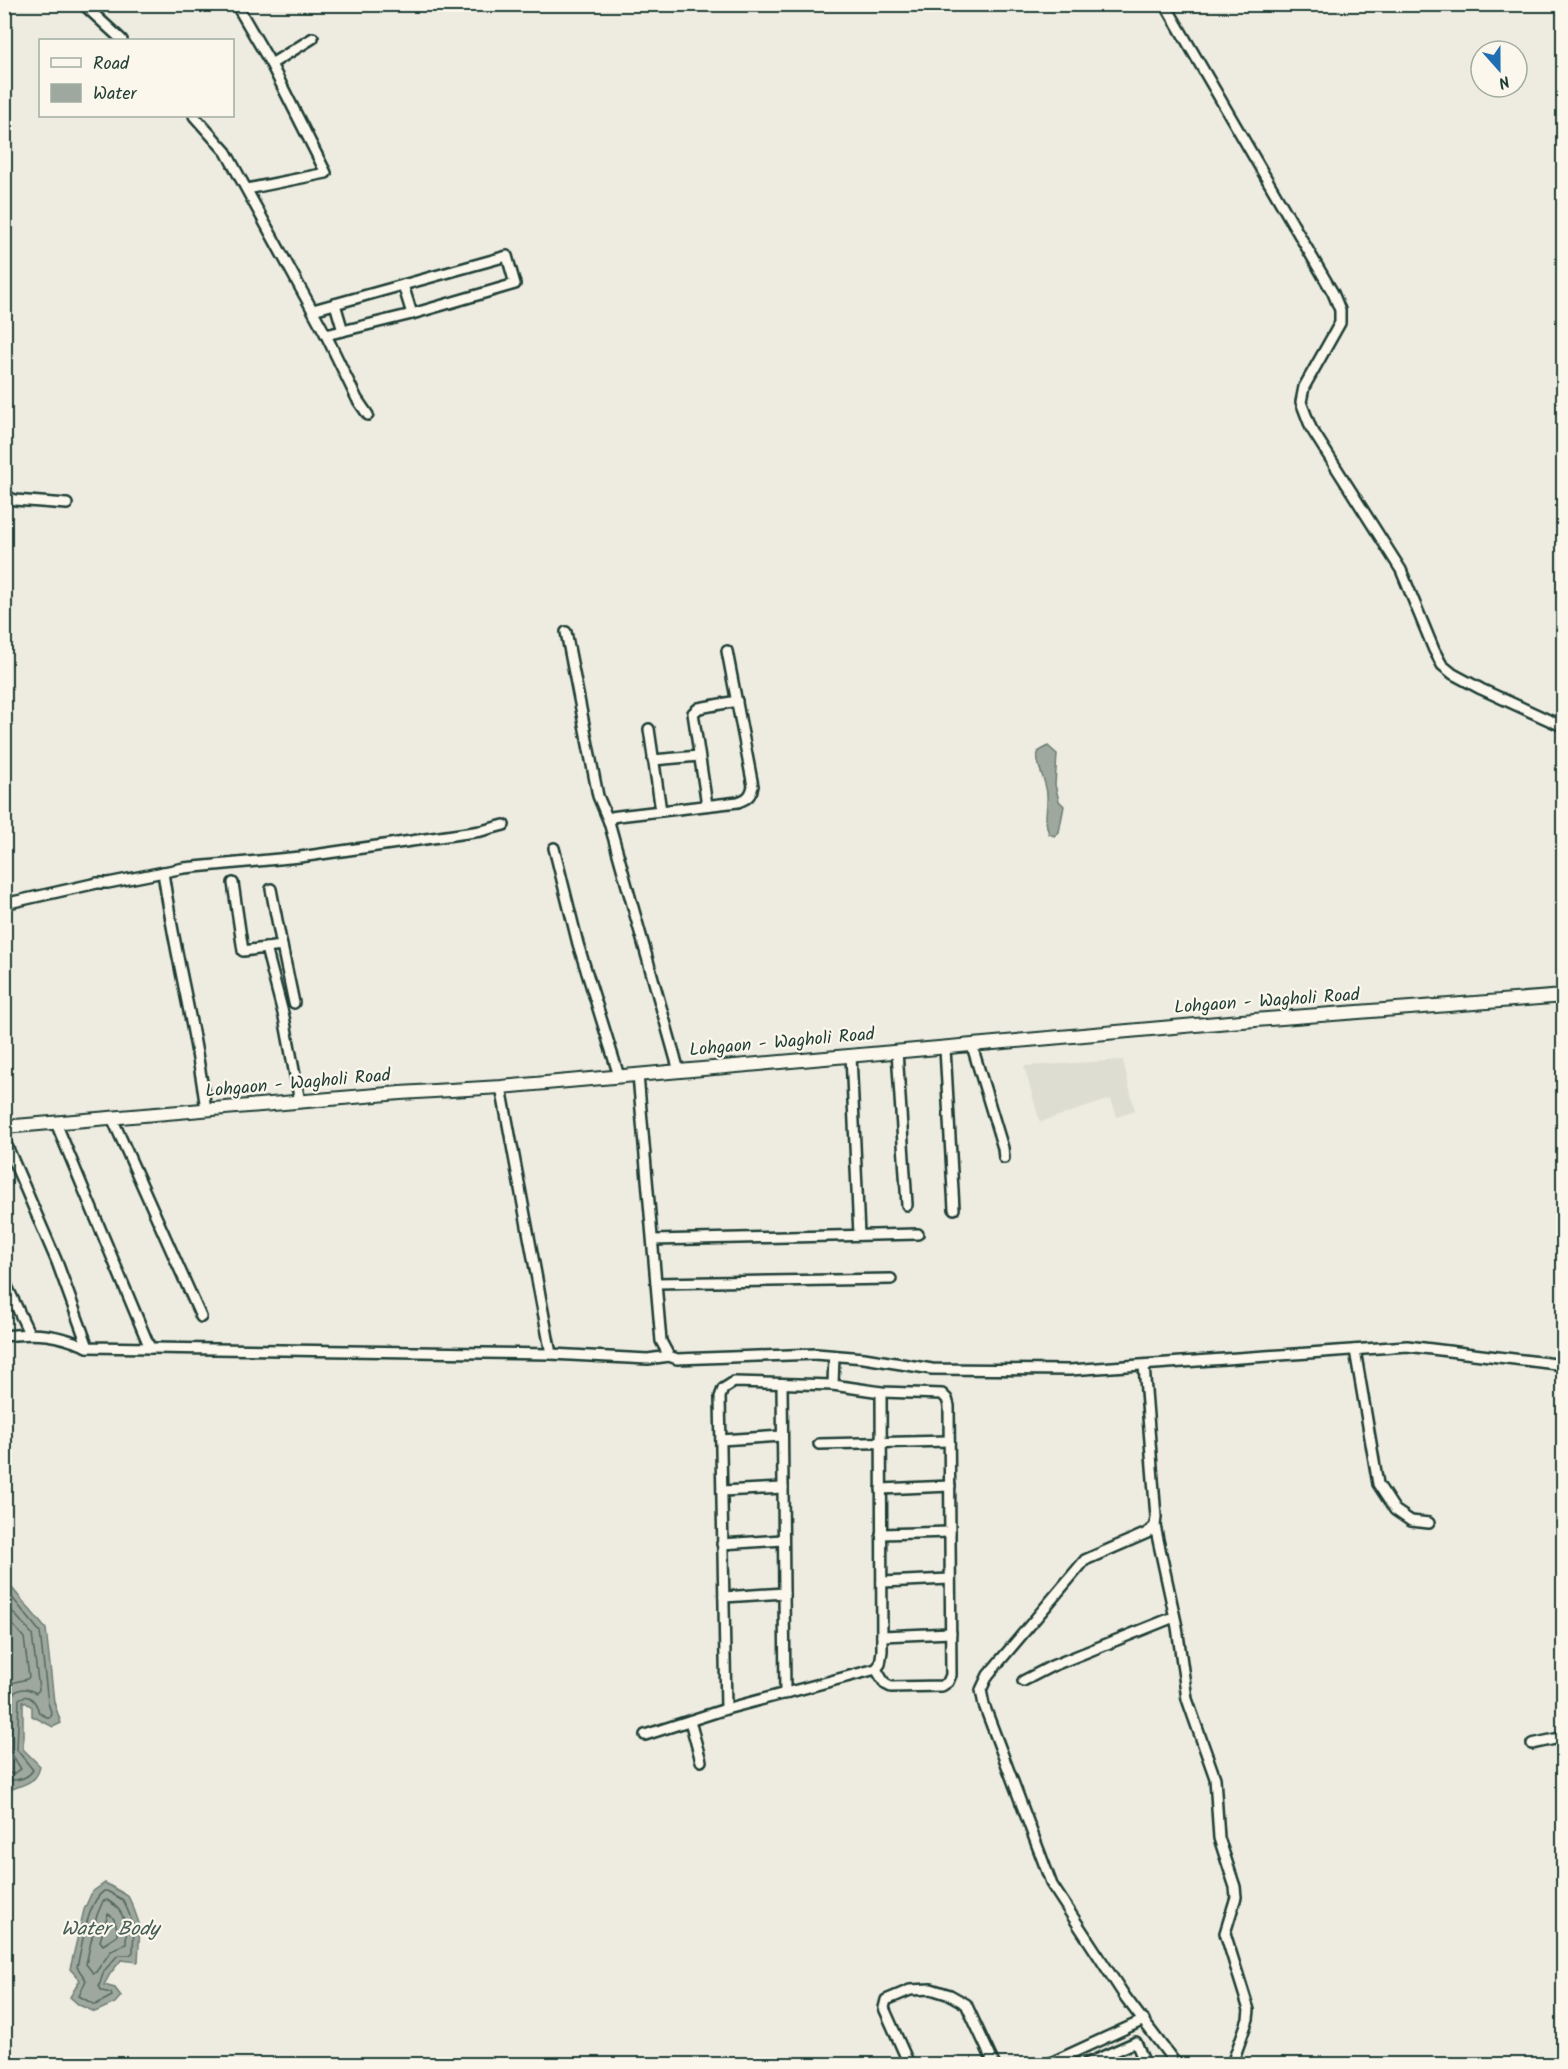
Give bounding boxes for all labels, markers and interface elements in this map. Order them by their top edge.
legend [39,39,234,117]
north arrow [1469,39,1529,99]
text: Road [93,50,130,79]
text: N [1495,68,1513,95]
text: Water [93,80,138,109]
street label: Lohgaon - Wagholi Road [1173,981,1362,1023]
street label: Lohgaon - Wagholi Road [688,1020,877,1066]
street label: Lohgaon - Wagholi Road [204,1061,393,1107]
water label: Water Body [61,1914,161,1946]

